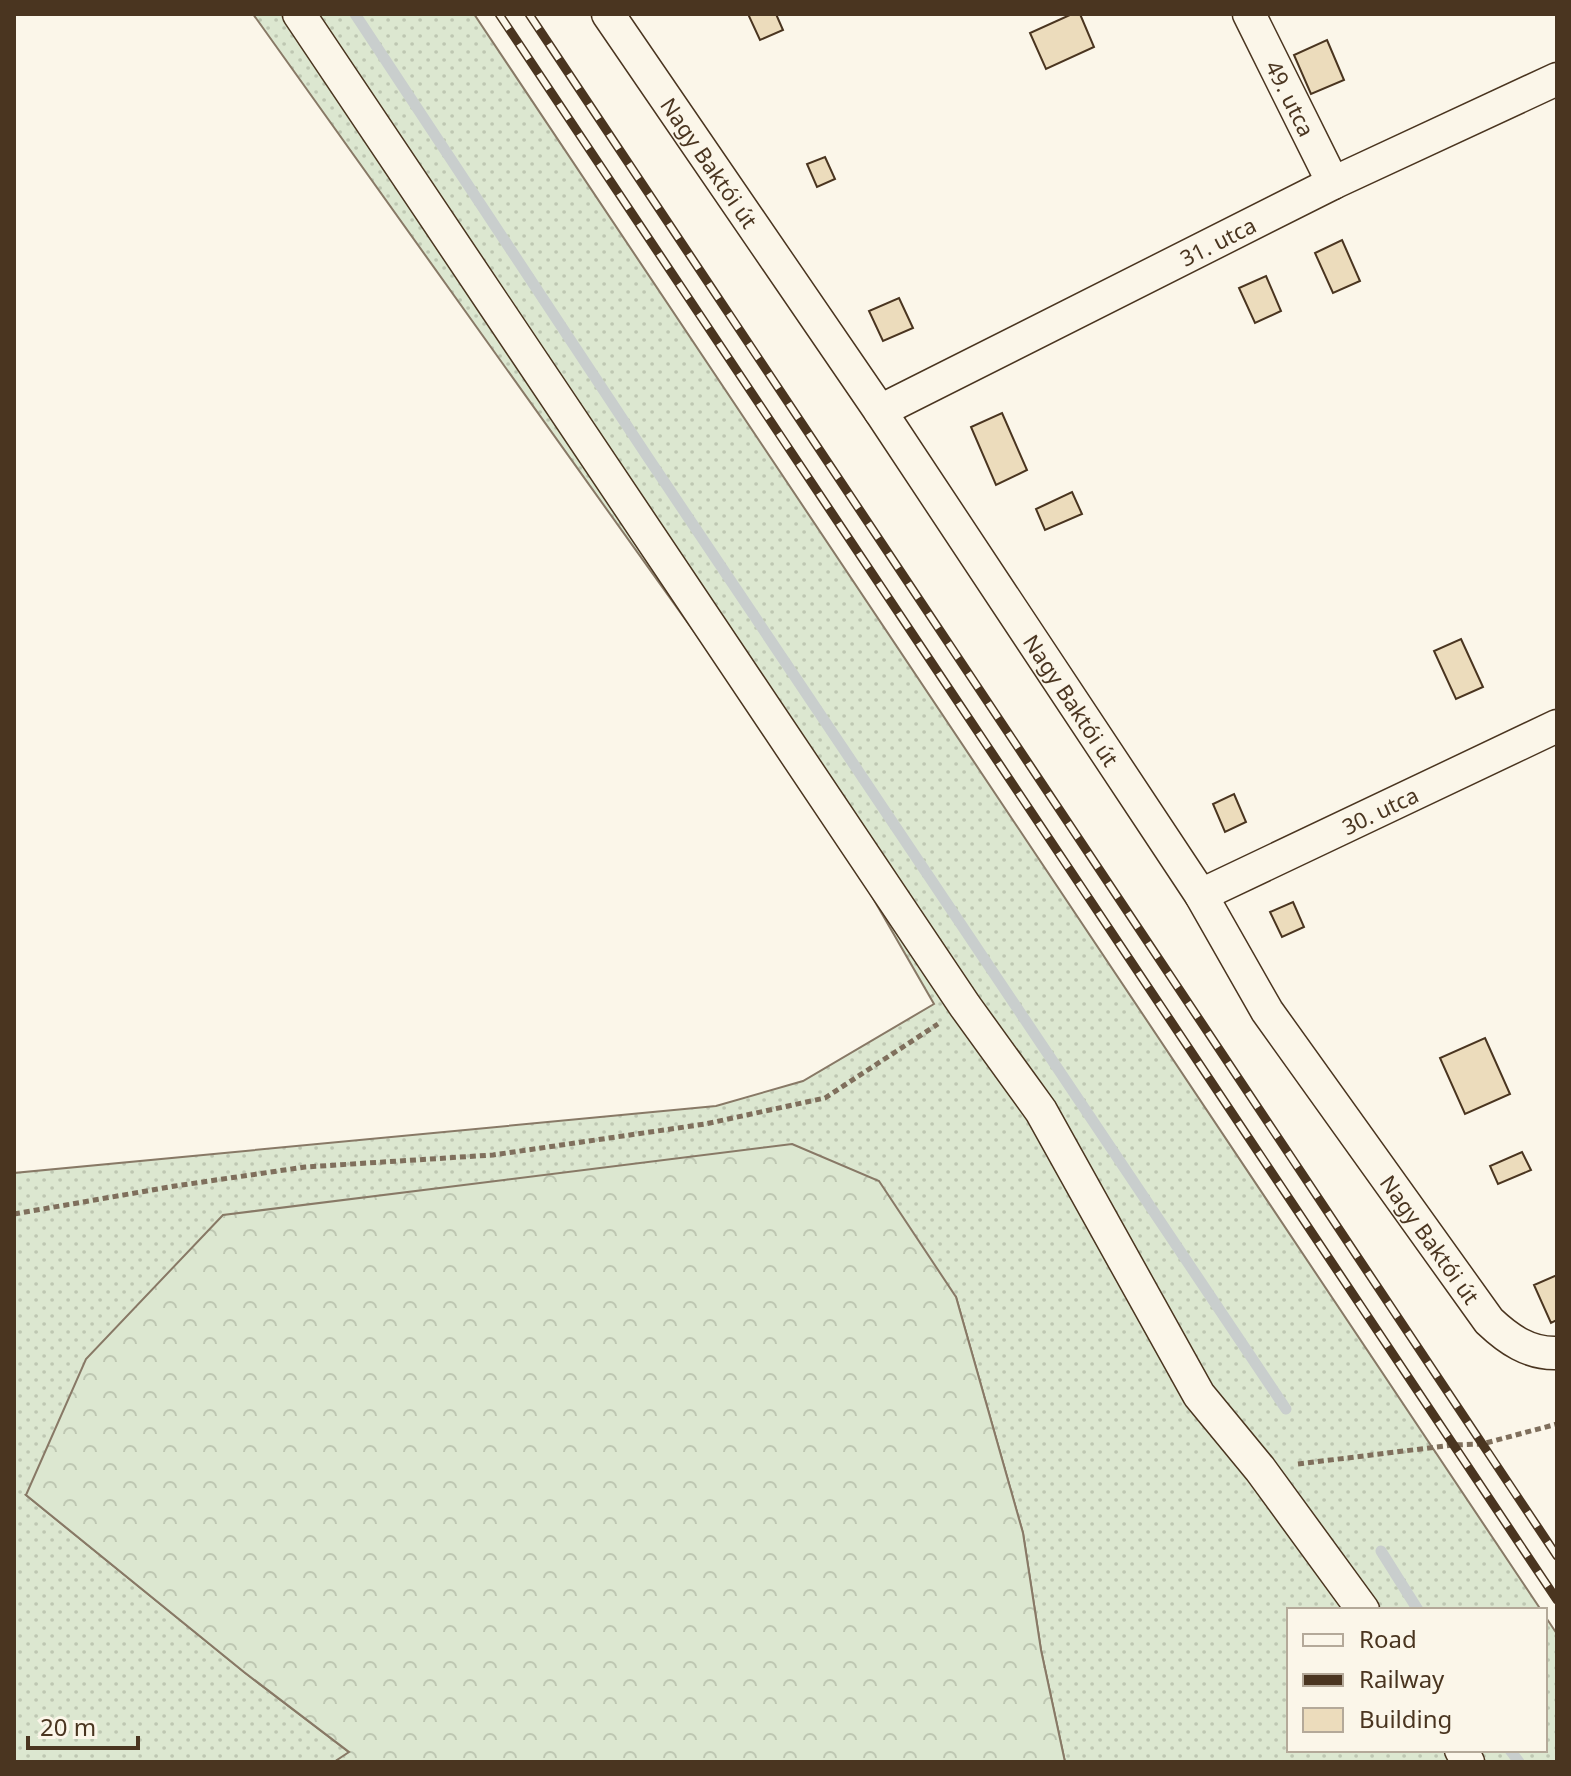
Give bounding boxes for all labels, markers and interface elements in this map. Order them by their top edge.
street label: 49. utca [1259,55,1322,141]
street label: Nagy Baktói út [654,91,765,234]
street label: 31. utca [1175,209,1261,273]
street label: Nagy Baktói út [1017,628,1126,772]
street label: 30. utca [1337,779,1423,841]
street label: Nagy Baktói út [1374,1168,1487,1310]
legend [1287,1608,1547,1752]
text: Road [1359,1622,1417,1655]
text: Railway [1359,1662,1445,1695]
scale bar [28,1700,138,1750]
text: Building [1359,1702,1452,1735]
text: 20 m [40,1710,96,1743]

